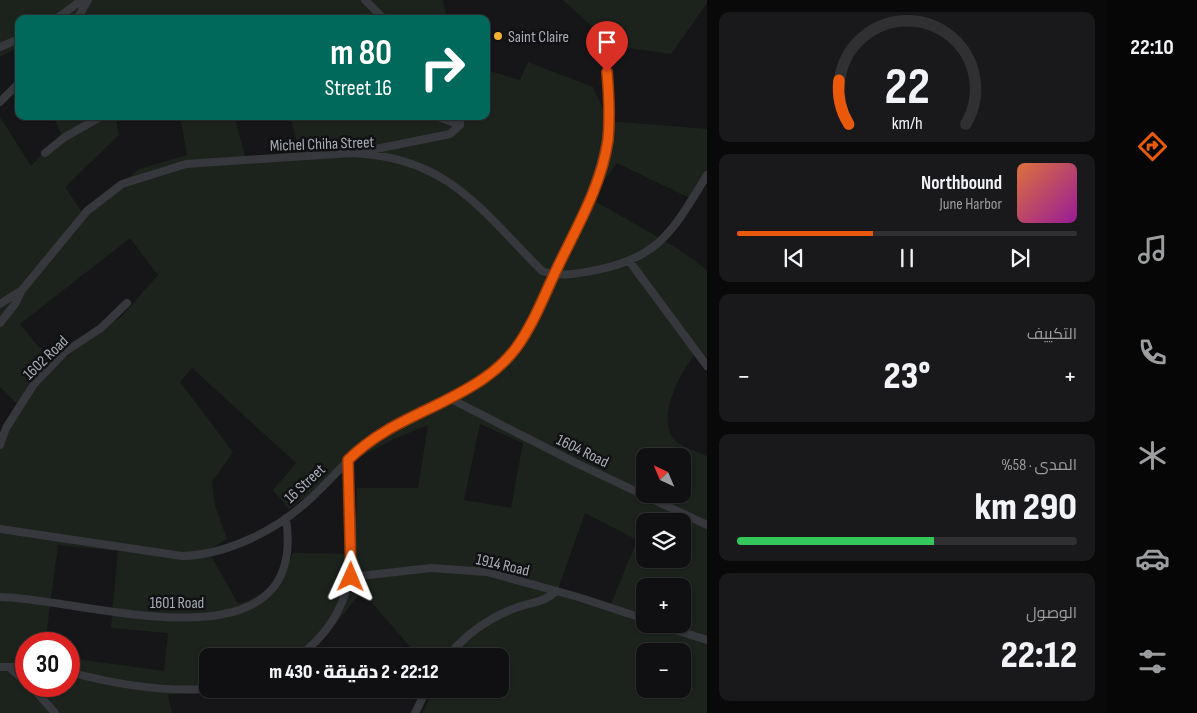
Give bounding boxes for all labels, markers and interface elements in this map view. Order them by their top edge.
pin [586,21,628,72]
place label: Saint Claire [508,28,569,47]
icon: arrive [593,28,621,56]
marker: Saint Claire [492,30,504,42]
text: 80 m [330,32,392,75]
text: 22:10 [1130,34,1174,61]
icon: right [410,35,475,100]
text: 22 [884,56,930,119]
text: 16 Street [325,75,392,102]
text: km/h [892,113,922,134]
icon: directions [1135,129,1170,164]
street label: Michel Chiha Street [269,133,375,156]
text: Northbound [921,172,1002,195]
text: June Harbor [939,195,1002,214]
icon: music [1135,232,1170,267]
icon: previous [780,244,808,272]
icon: pause [893,244,921,272]
icon: next [1006,244,1034,272]
text: التكييف [1027,325,1077,344]
street label: 1602 Road [19,332,73,384]
icon: phone [1135,335,1170,370]
text: 23° [884,354,930,399]
text: − [737,360,751,393]
text: + [1063,360,1077,393]
street label: 1604 Road [553,431,612,472]
icon: climate [1135,438,1170,473]
north arrow [636,448,691,502]
map controls [636,448,691,698]
text: المدى · 58% [1001,456,1077,475]
street label: 16 Street [281,460,329,508]
text: 290 km [975,485,1077,530]
button: layers [636,513,691,568]
icon: car [1135,541,1170,576]
position arrow [324,550,376,602]
street label: 1914 Road [474,550,531,581]
button: + [636,578,691,633]
street label: 1601 Road [150,594,204,613]
text: الوصول [1026,604,1077,623]
speed limit sign: 30 [15,632,80,697]
text: 22:12 [1001,633,1077,678]
button: − [636,643,691,698]
icon: filters [1135,644,1170,679]
text: 22:12 · 2 دقيقة · 430 m [269,661,439,684]

